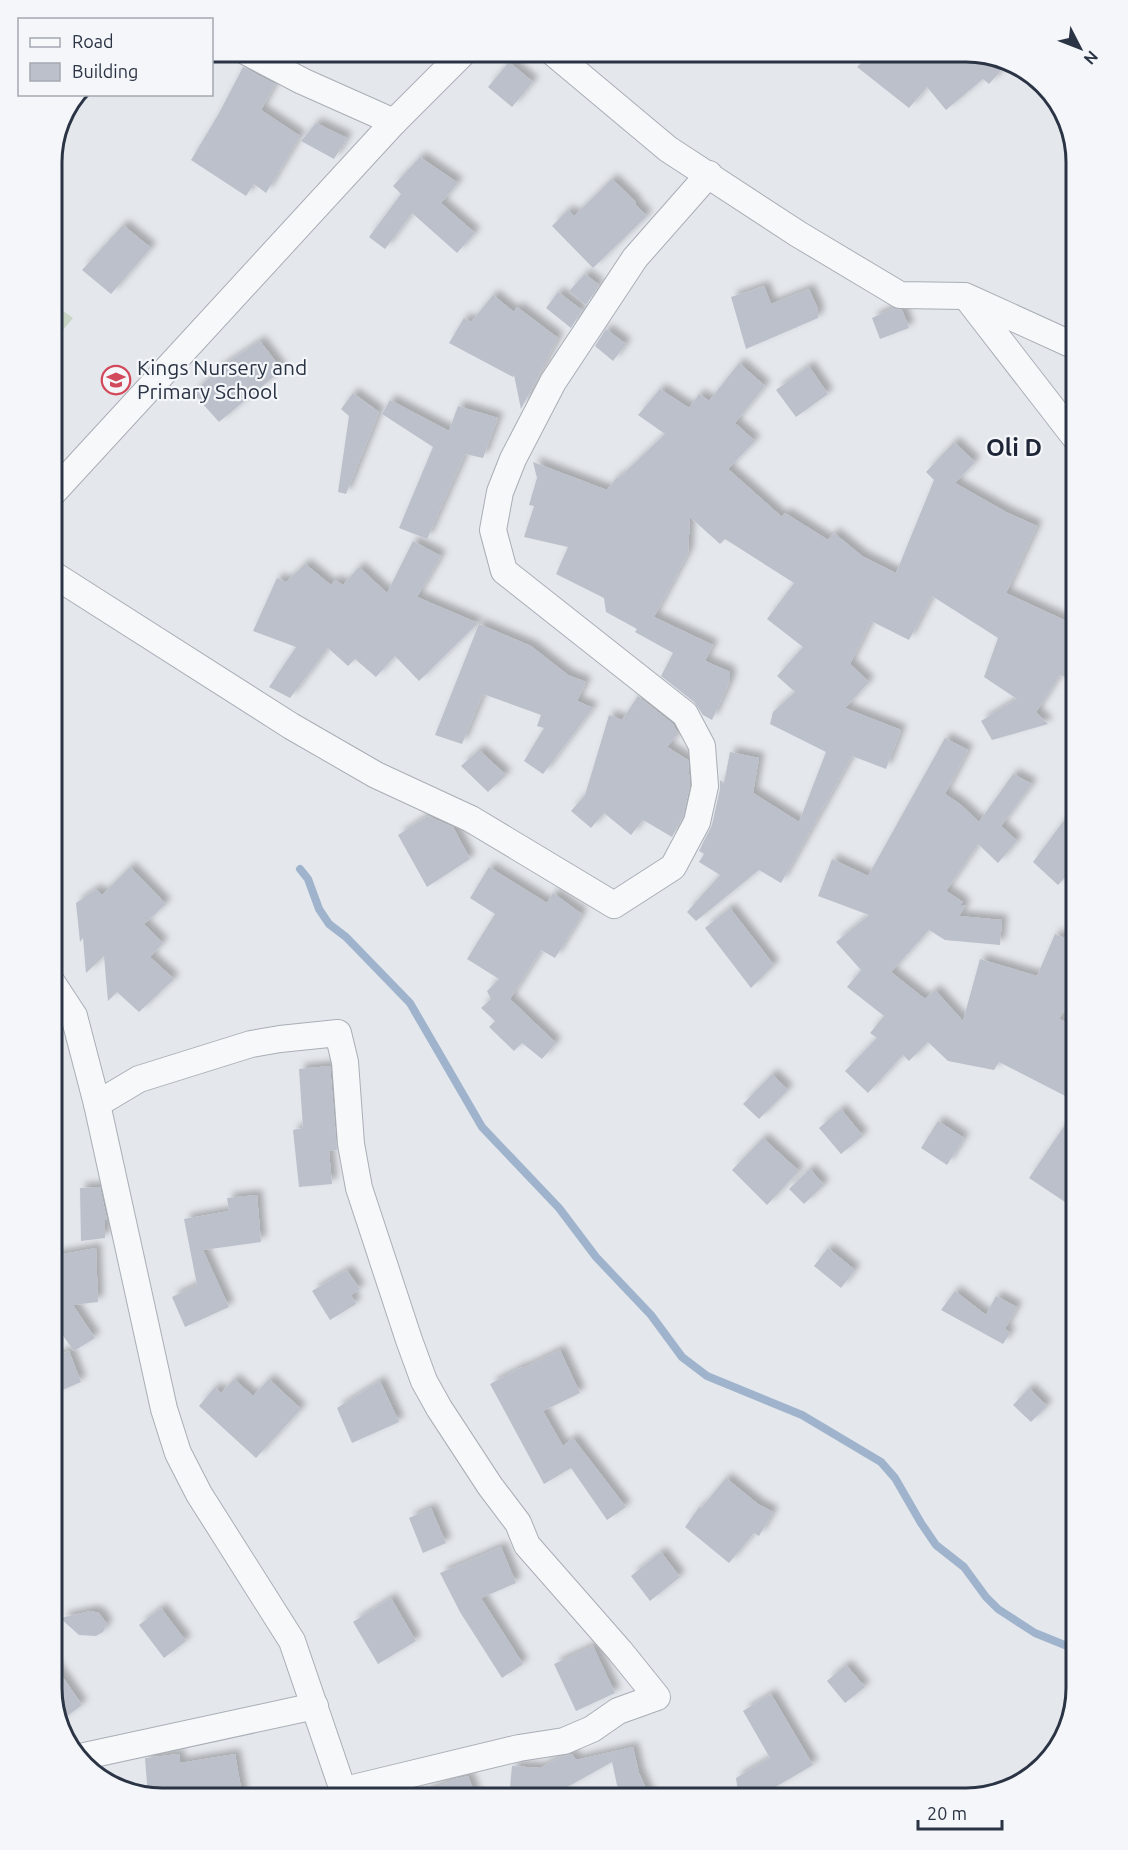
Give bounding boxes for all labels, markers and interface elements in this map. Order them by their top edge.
legend [18,18,213,96]
north arrow [1050,18,1110,78]
text: Road [72,31,114,51]
text: N [1080,48,1102,68]
text: Building [72,61,138,81]
place label: Kings Nursery and Primary School [137,355,307,403]
school or university icon: Kings Nursery and Primary School [100,364,132,396]
district label: Oli D [986,434,1042,461]
scale bar [918,1793,1002,1831]
text: 20 m [927,1803,967,1823]

